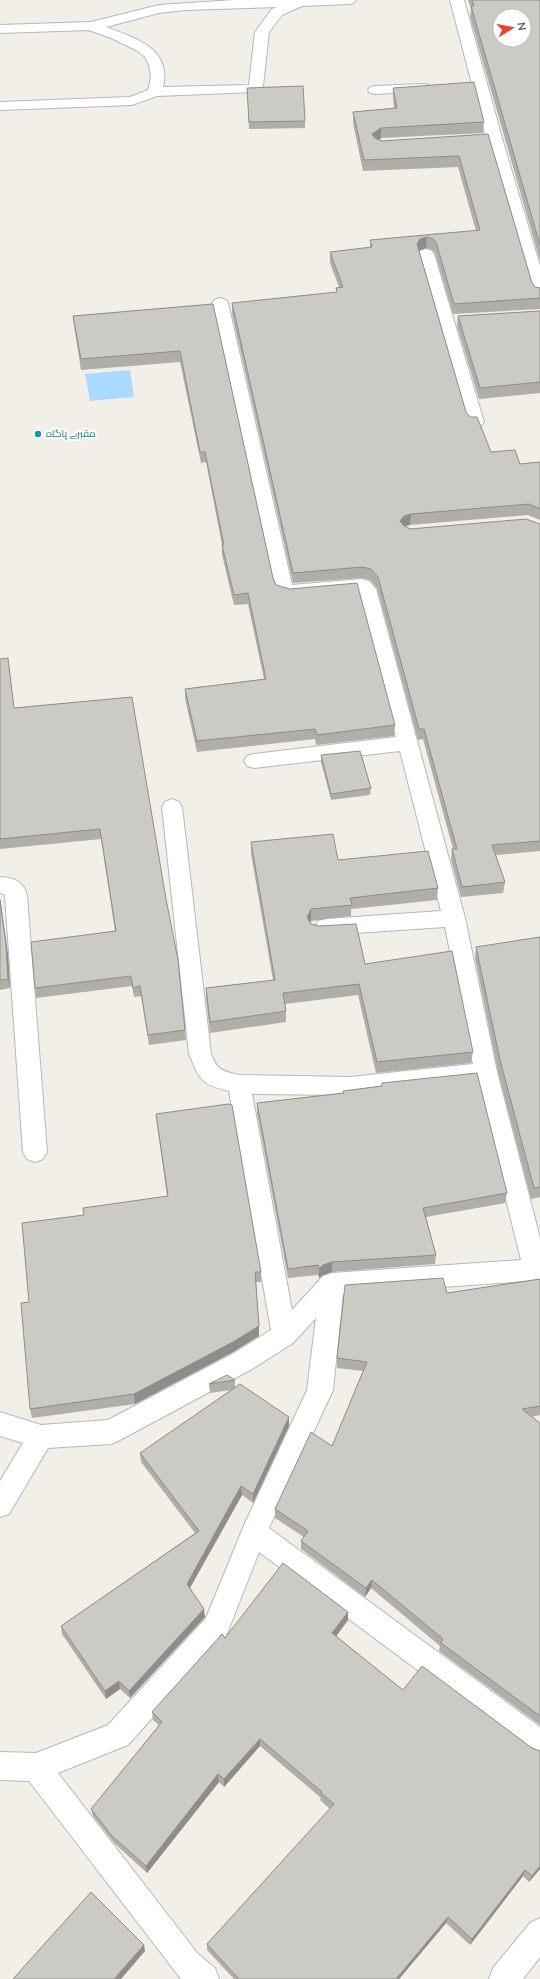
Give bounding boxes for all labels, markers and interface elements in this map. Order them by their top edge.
north arrow [492,8,532,48]
text: N [513,21,529,32]
place label: مقبرے پاگاہ [46,427,96,441]
marker: مقبرے پاگاہ [33,429,43,439]

